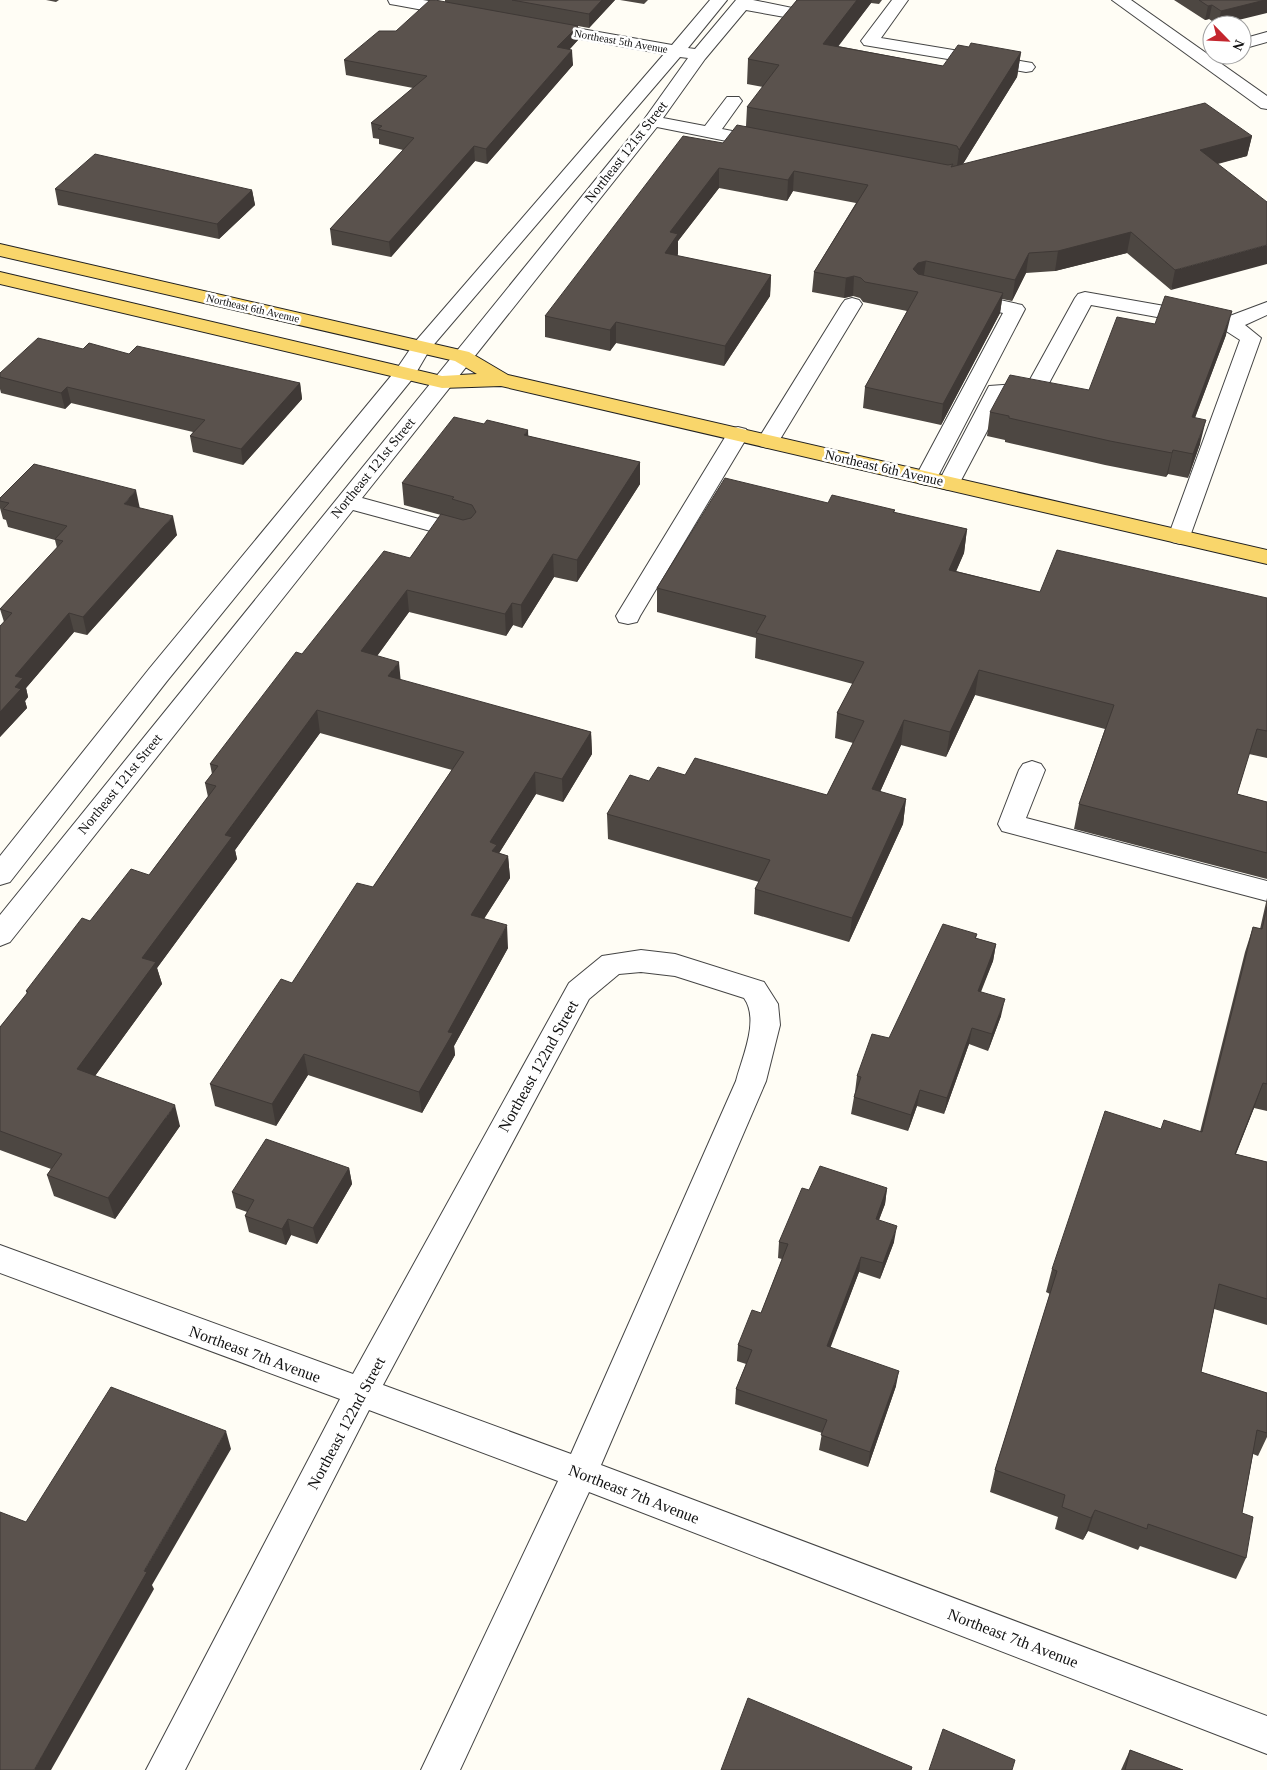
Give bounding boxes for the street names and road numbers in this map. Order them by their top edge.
street label: Northeast 5th Avenue [573,27,669,55]
street label: Northeast 121st Street [582,98,670,206]
street label: Northeast 6th Avenue [205,291,301,325]
street label: Northeast 121st Street [328,415,418,521]
street label: Northeast 6th Avenue [823,447,945,489]
street label: Northeast 121st Street [75,731,165,837]
street label: Northeast 122nd Street [495,997,581,1135]
street label: Northeast 7th Avenue [187,1322,323,1386]
street label: Northeast 122nd Street [304,1353,388,1492]
street label: Northeast 7th Avenue [566,1461,702,1527]
street label: Northeast 7th Avenue [945,1605,1081,1671]

